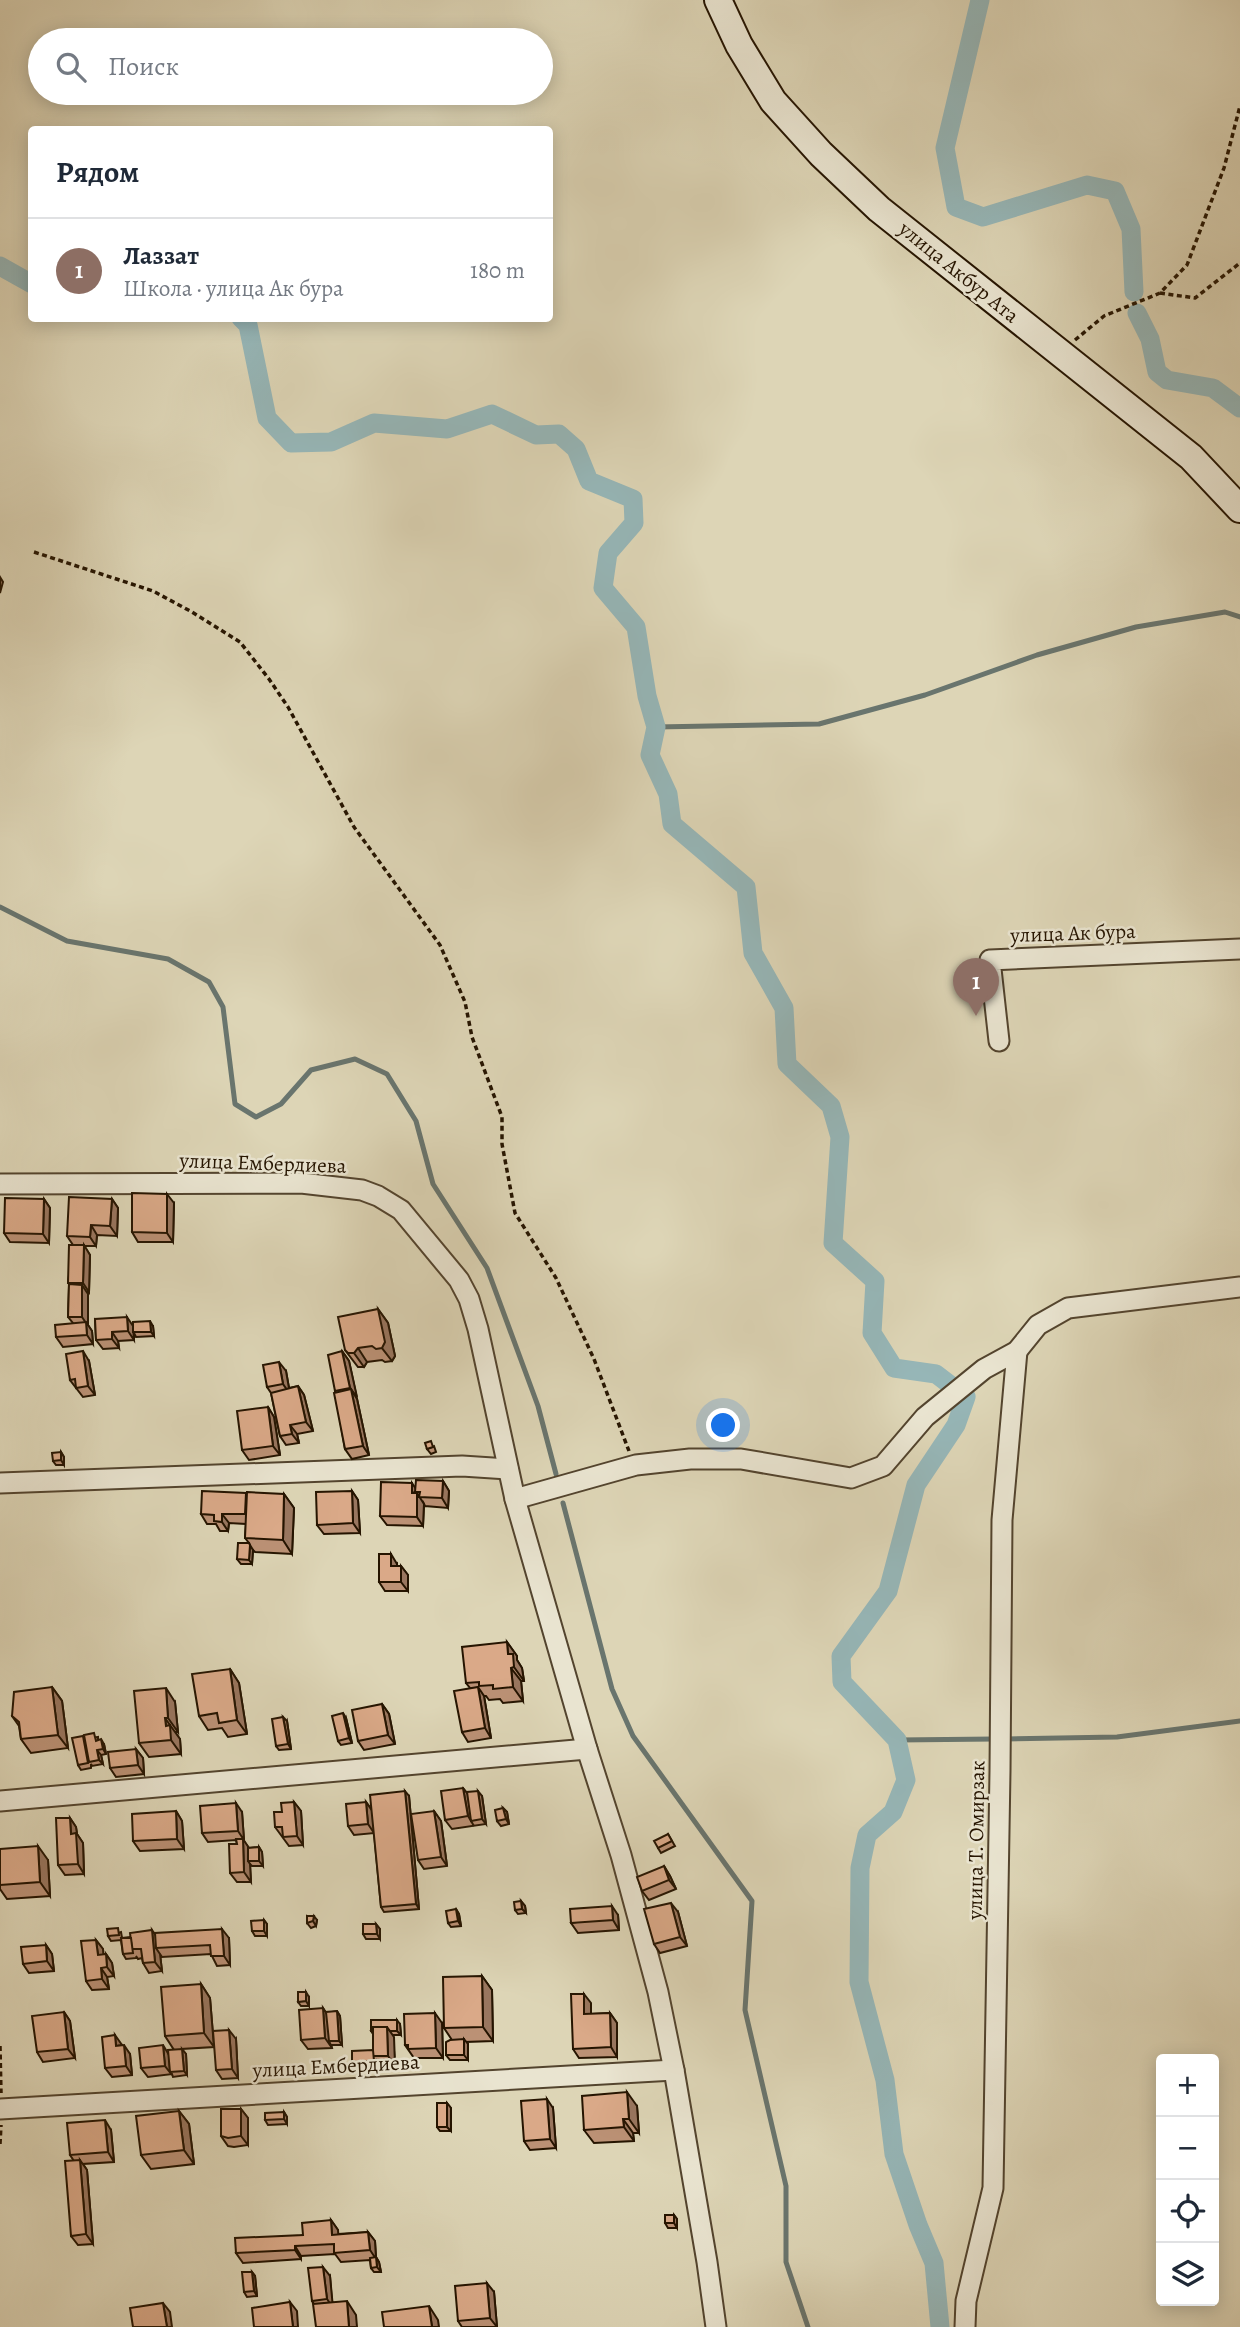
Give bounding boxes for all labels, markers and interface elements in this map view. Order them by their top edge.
search box [28,28,553,105]
icon: search [52,48,90,86]
text: Поиск [108,49,179,84]
text: Рядом [56,152,139,192]
street label: улица Акбур Ата [892,214,1025,329]
text: Лаззат [123,238,199,273]
text: 1 [75,255,83,286]
text: 180 m [470,255,525,286]
text: Школа · улица Ак бура [123,273,344,304]
street label: улица Ак бура [1009,917,1137,949]
pin: 1 [953,958,999,1016]
street label: улица Ембердиева [178,1146,347,1180]
your location [706,1408,740,1442]
street label: улица Т. Омирзак [961,1760,991,1921]
street label: улица Ембердиева [251,2048,420,2084]
map controls [1156,2054,1219,2306]
button: + [1156,2054,1219,2117]
button: − [1156,2117,1219,2180]
button: locate [1156,2180,1219,2243]
button: layers [1156,2243,1219,2306]

